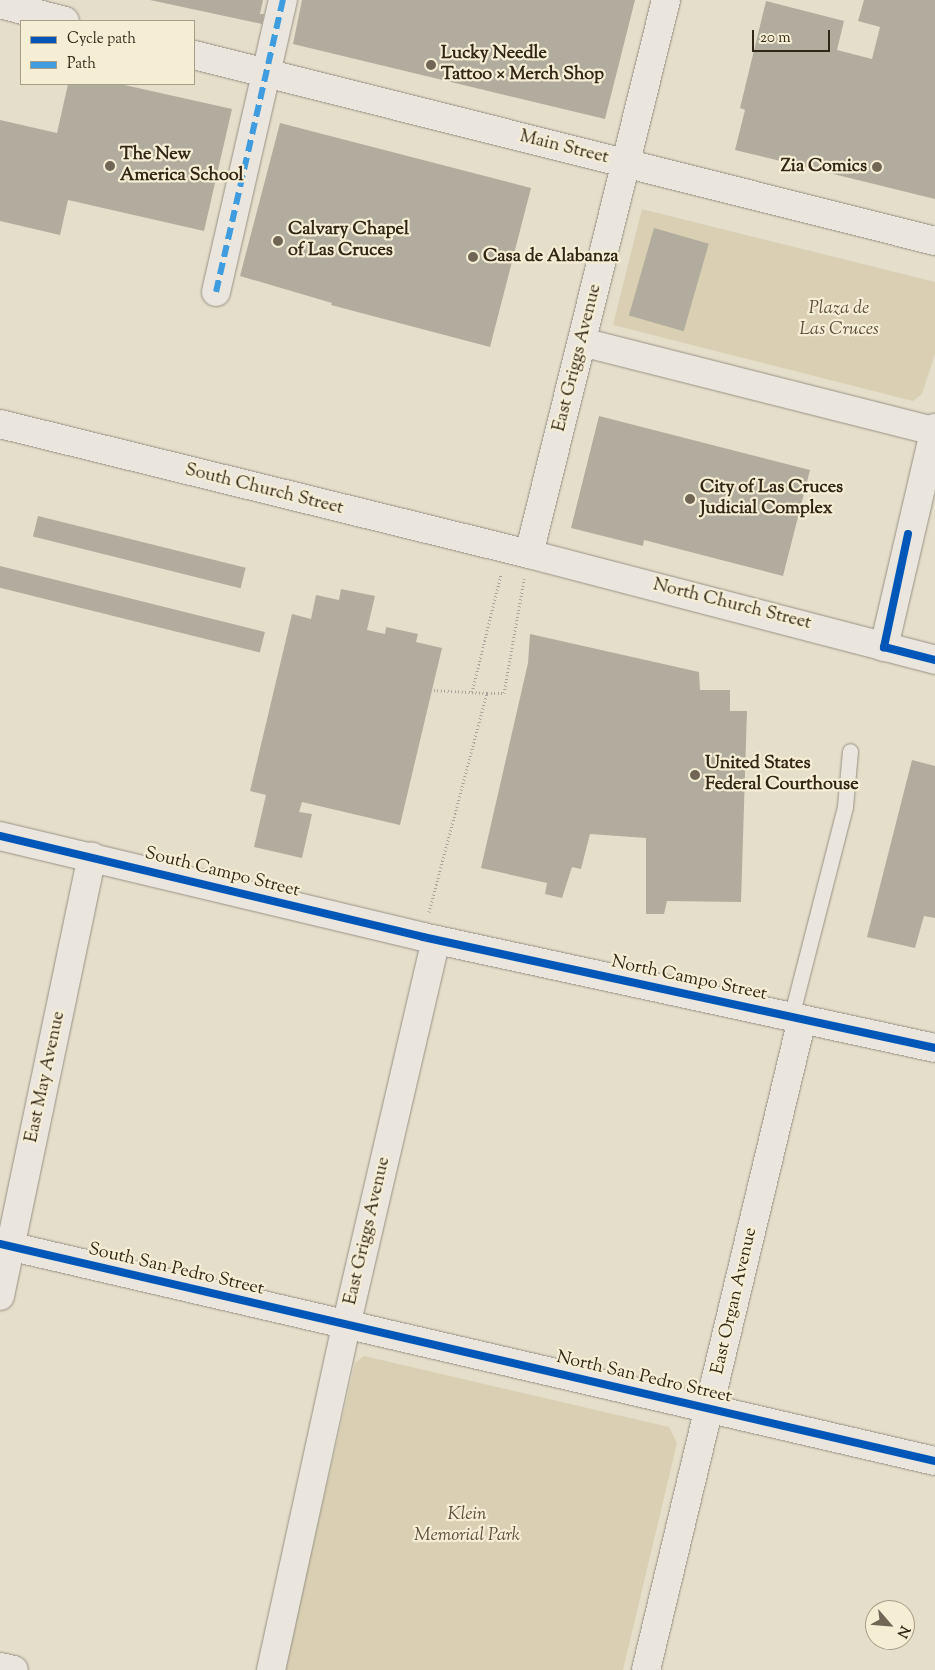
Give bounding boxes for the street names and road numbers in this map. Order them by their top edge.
street label: Main Street [517,127,611,169]
street label: East Griggs Avenue [549,282,607,434]
street label: South Church Street [183,460,345,520]
street label: North Church Street [651,575,813,635]
street label: South Campo Street [142,843,302,903]
street label: North Campo Street [609,952,769,1006]
street label: East May Avenue [22,1009,70,1145]
street label: East Griggs Avenue [340,1155,396,1307]
street label: East Organ Avenue [708,1225,762,1377]
street label: South San Pedro Street [86,1239,266,1301]
street label: North San Pedro Street [554,1347,734,1409]

